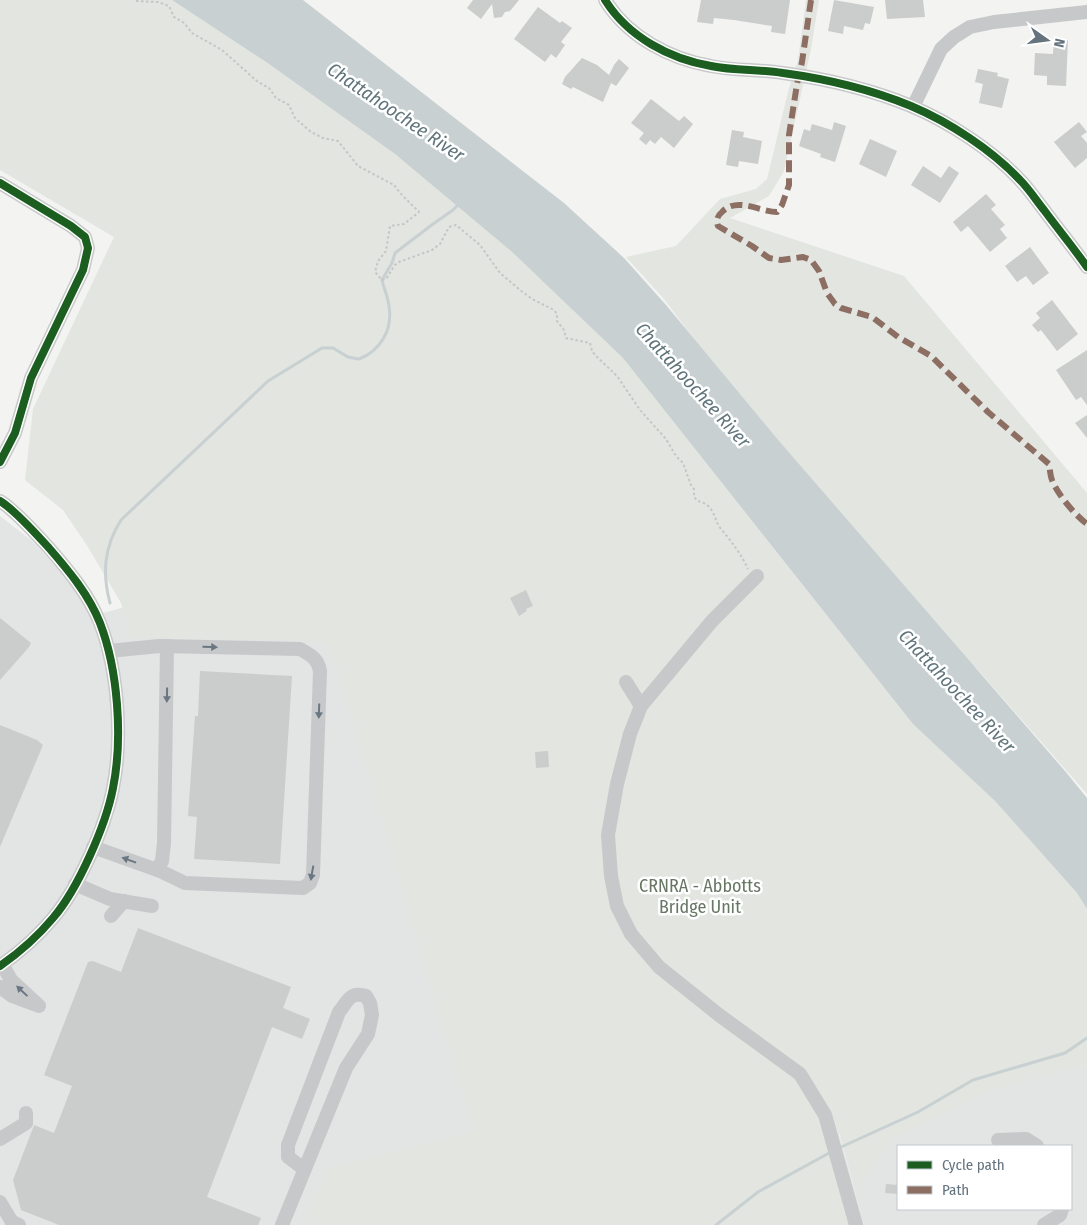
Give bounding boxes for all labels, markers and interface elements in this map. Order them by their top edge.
north arrow [1022,15,1072,65]
text: N [1050,37,1068,49]
water label: Chattahoochee River [323,58,470,167]
water label: Chattahoochee River [631,318,756,453]
water label: Chattahoochee River [894,625,1021,758]
one-way arrow [202,644,218,652]
one-way arrow [162,687,170,703]
one-way arrow [315,703,323,719]
one-way arrow [121,856,136,864]
one-way arrow [308,866,316,882]
park label: CRNRA - Abbotts Bridge Unit [639,875,761,918]
one-way arrow [17,985,29,997]
legend [897,1145,1072,1210]
text: Cycle path [942,1156,1005,1174]
text: Path [942,1181,969,1199]

